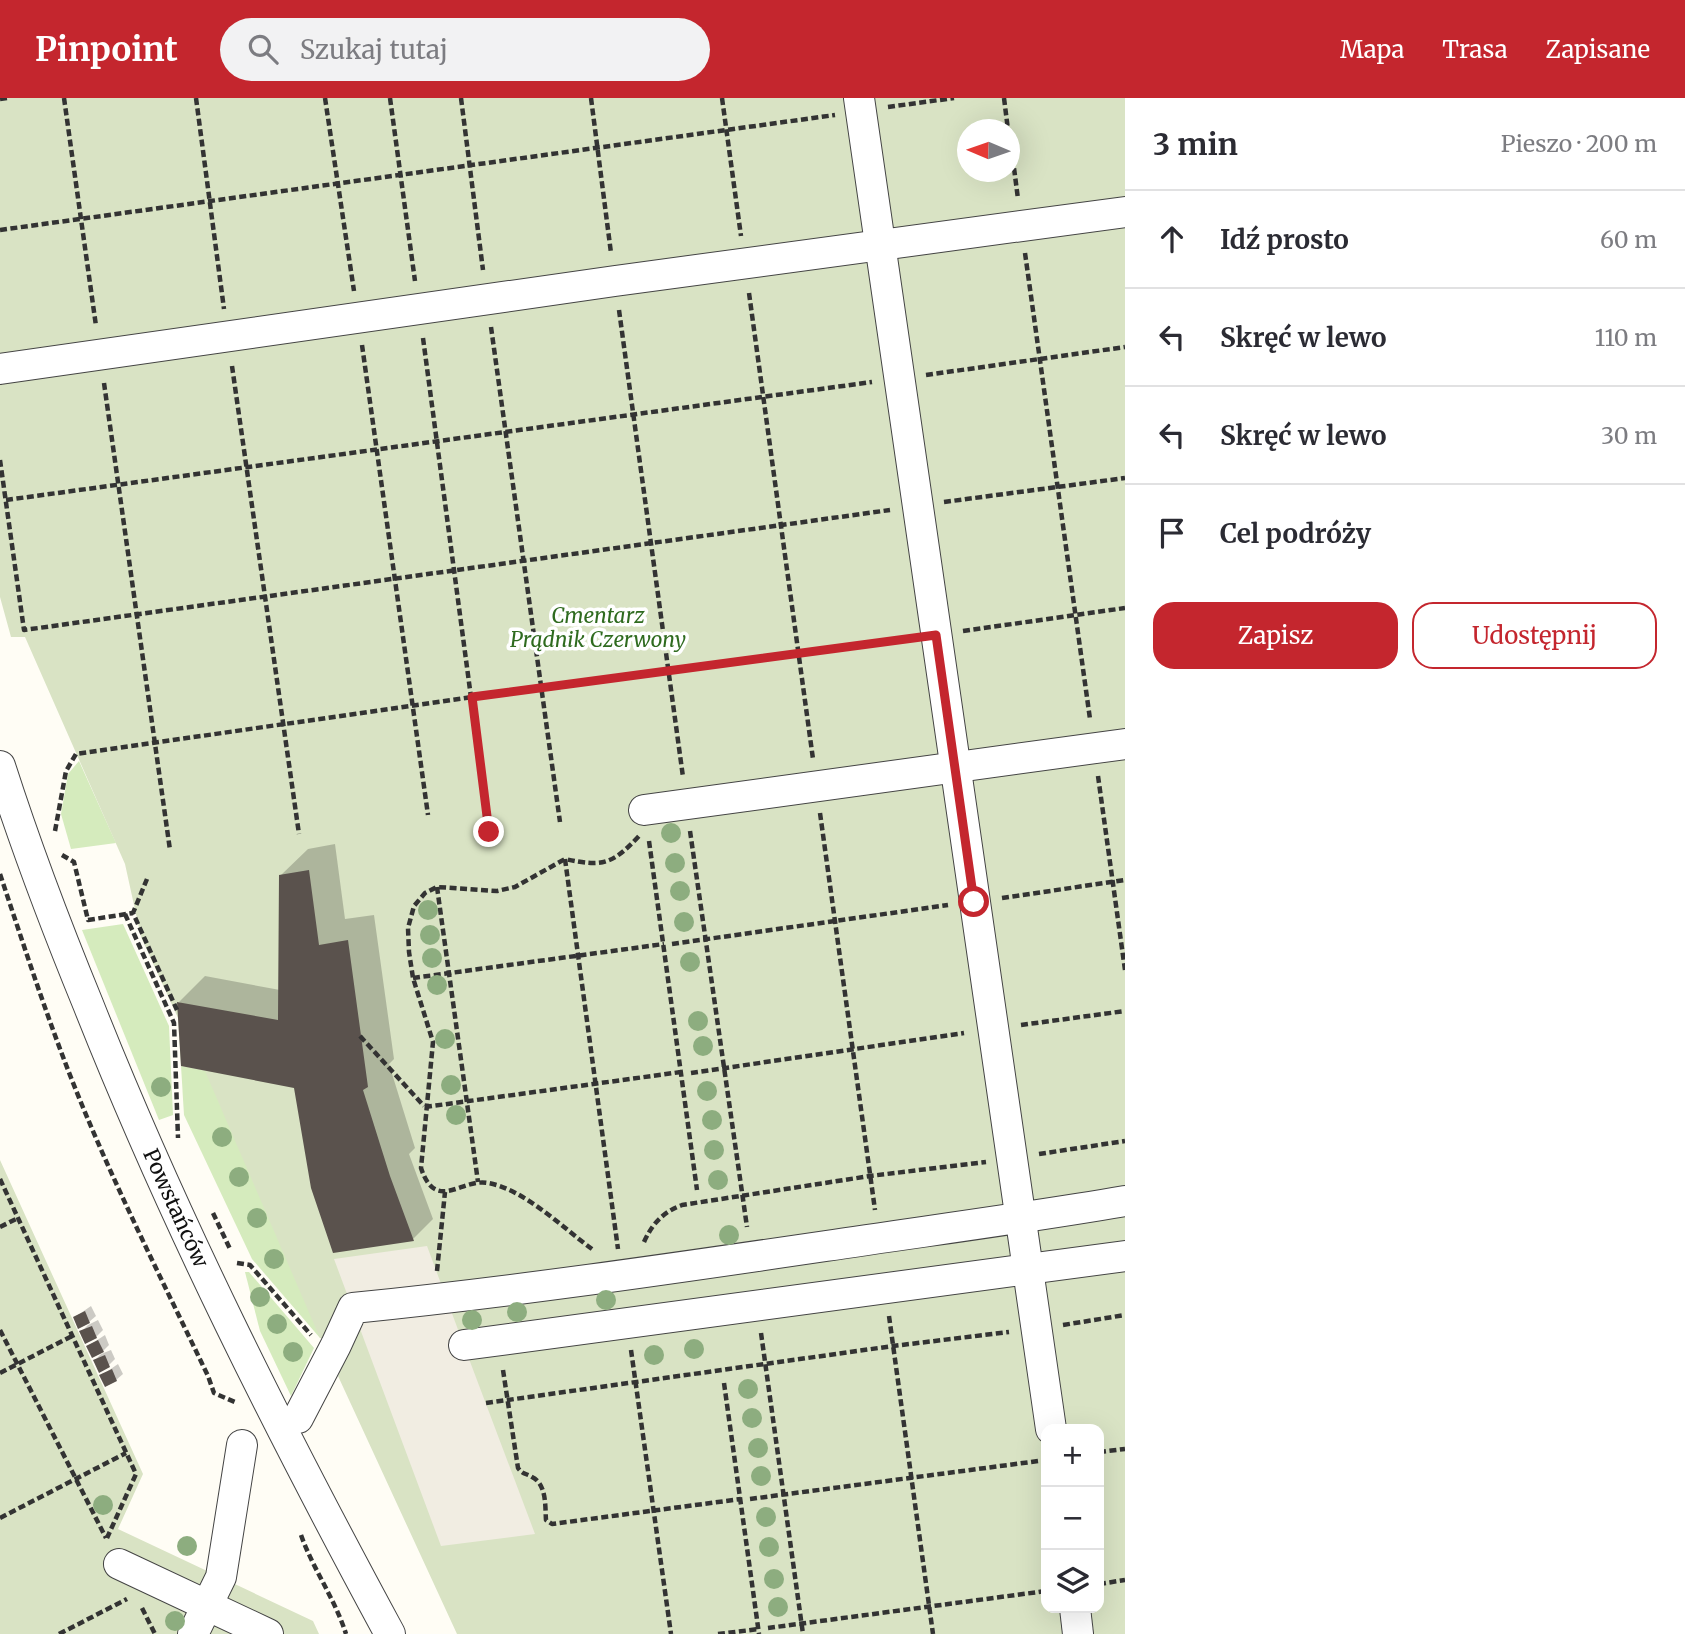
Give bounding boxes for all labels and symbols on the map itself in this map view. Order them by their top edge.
north arrow [957,119,1020,182]
park label: Cmentarz Prądnik Czerwony [510,602,686,653]
route end [473,816,504,847]
route start [958,886,989,917]
street label: Powstańców [137,1145,215,1272]

